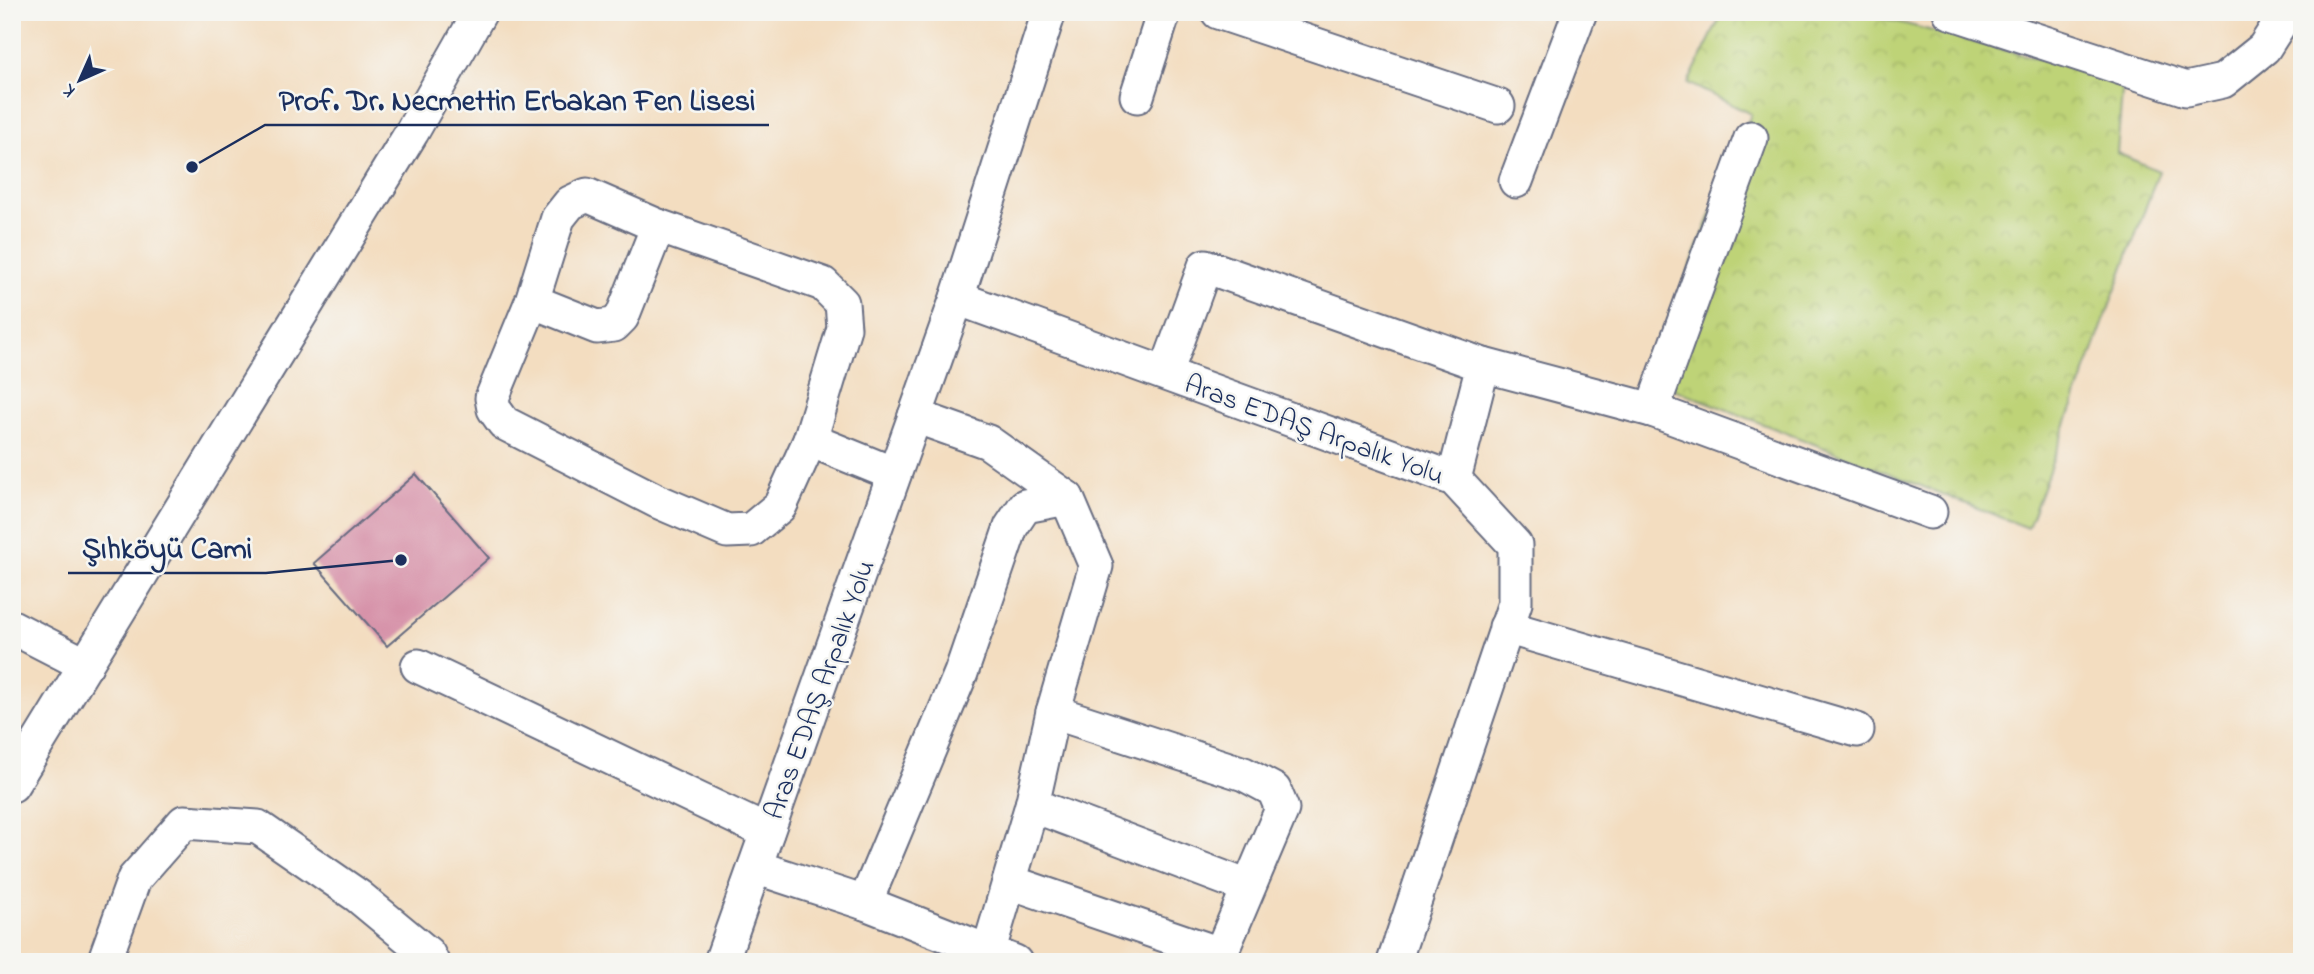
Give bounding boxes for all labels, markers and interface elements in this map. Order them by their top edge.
north arrow [46,46,116,116]
callout: Prof. Dr. Necmettin Erbakan Fen Lisesi [265,74,769,125]
text: K [56,77,83,103]
text: Prof. Dr. Necmettin Erbakan Fen Lisesi [279,81,755,125]
street label: Aras EDAŞ Arpalık Yolu [1178,365,1449,497]
callout: Şıhköyü Cami [68,522,266,573]
text: Şıhköyü Cami [82,529,252,573]
street label: Aras EDAŞ Arpalık Yolu [755,555,887,826]

